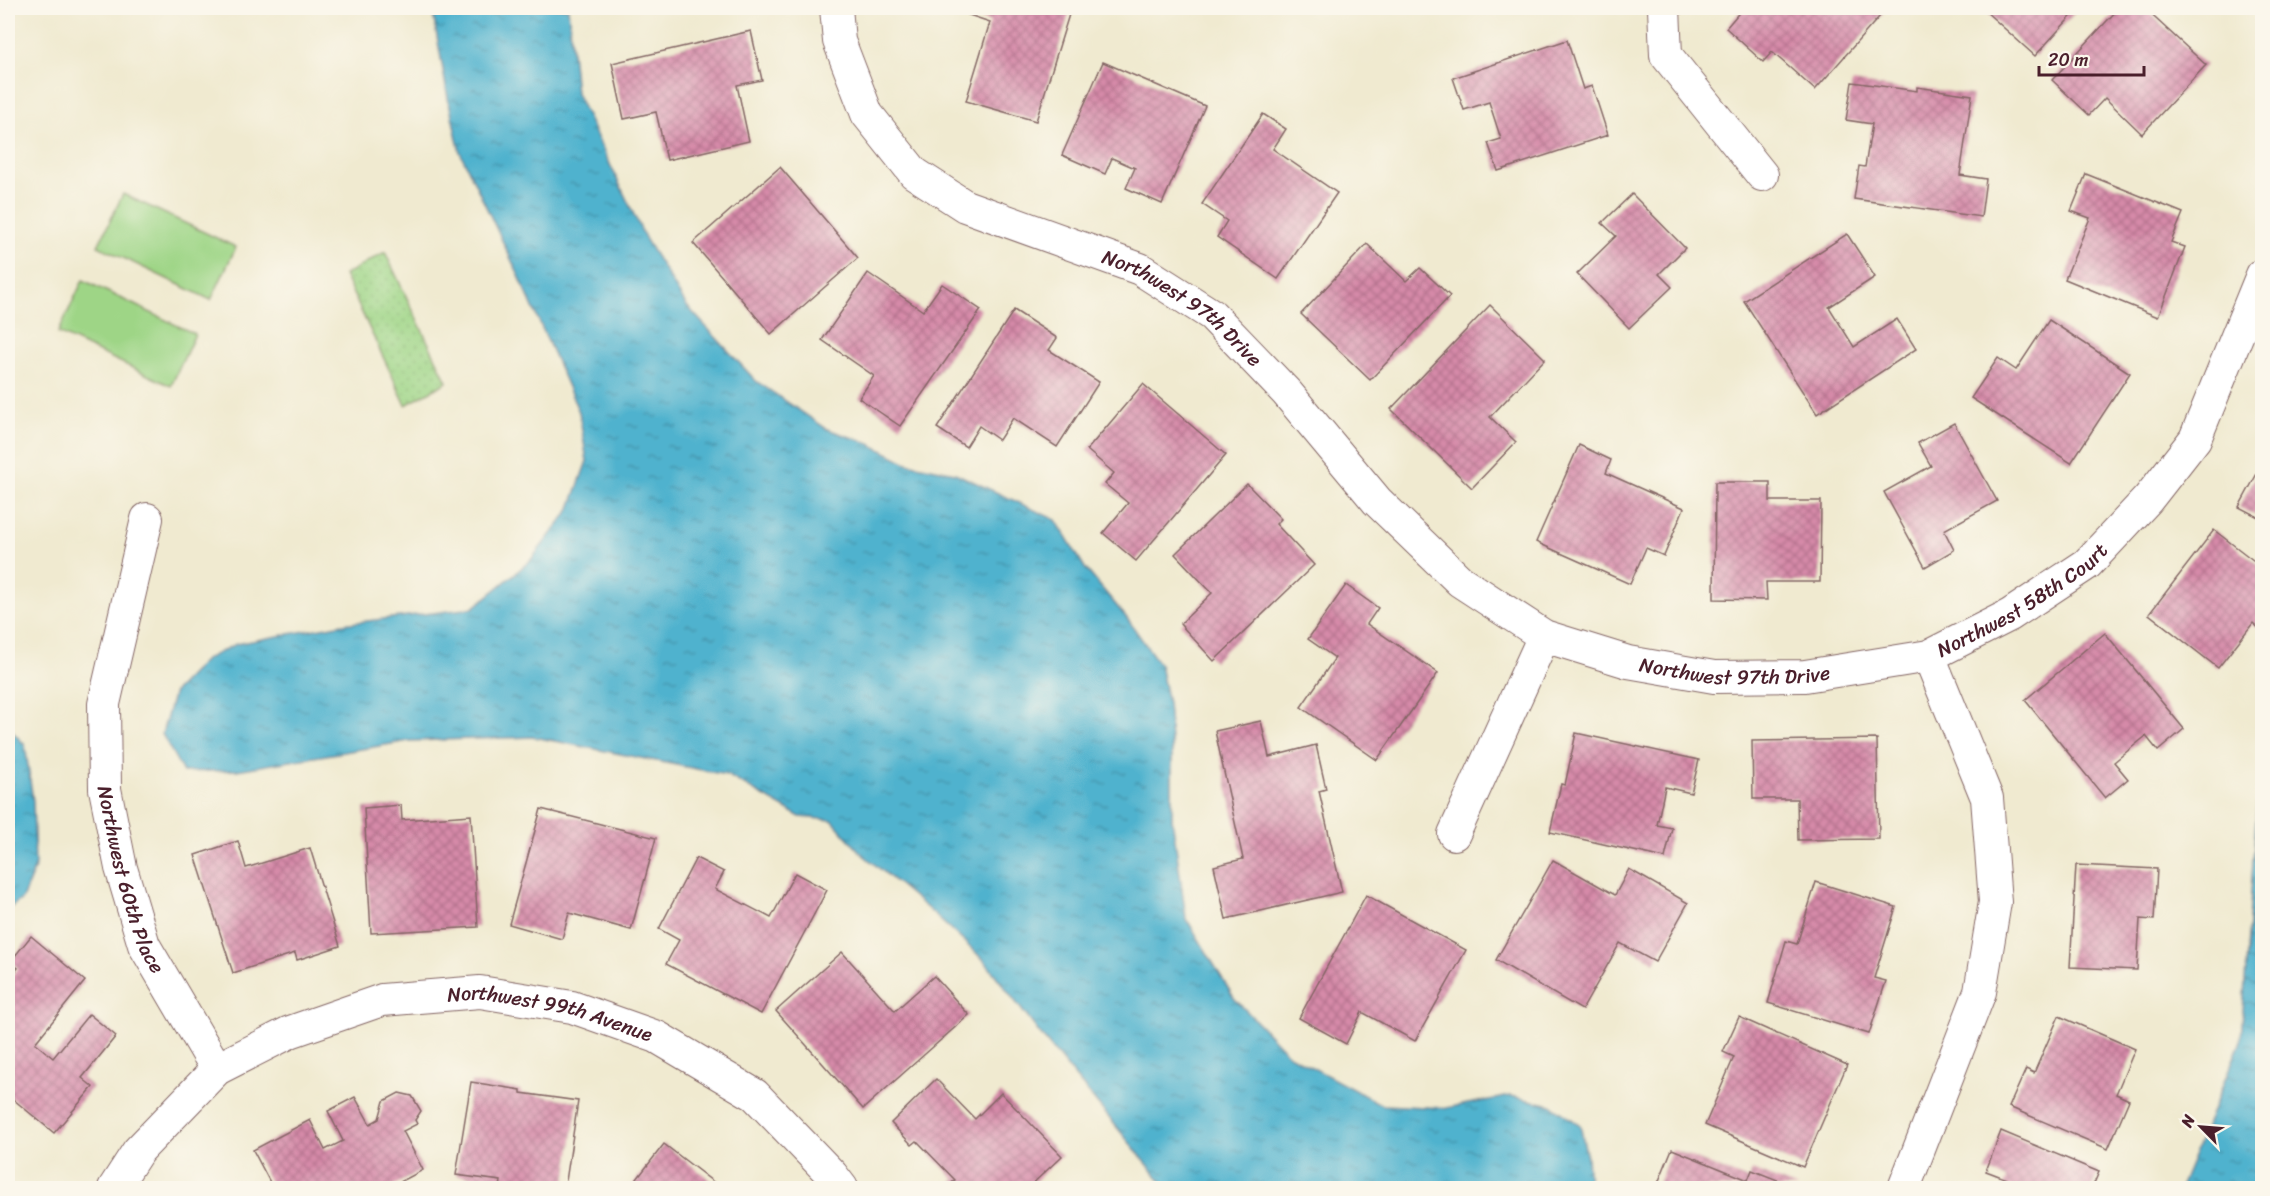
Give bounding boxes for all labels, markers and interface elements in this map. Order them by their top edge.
scale bar [2039,39,2144,77]
text: 20 m [2048,44,2088,76]
street label: Northwest 97th Drive [1097,240,1271,376]
street label: Northwest 58th Court [1930,534,2117,667]
street label: Northwest 97th Drive [1637,647,1833,695]
street label: Northwest 60th Place [87,782,174,980]
street label: Northwest 99th Avenue [446,975,658,1052]
north arrow [2171,1097,2231,1157]
text: N [2172,1109,2204,1133]

